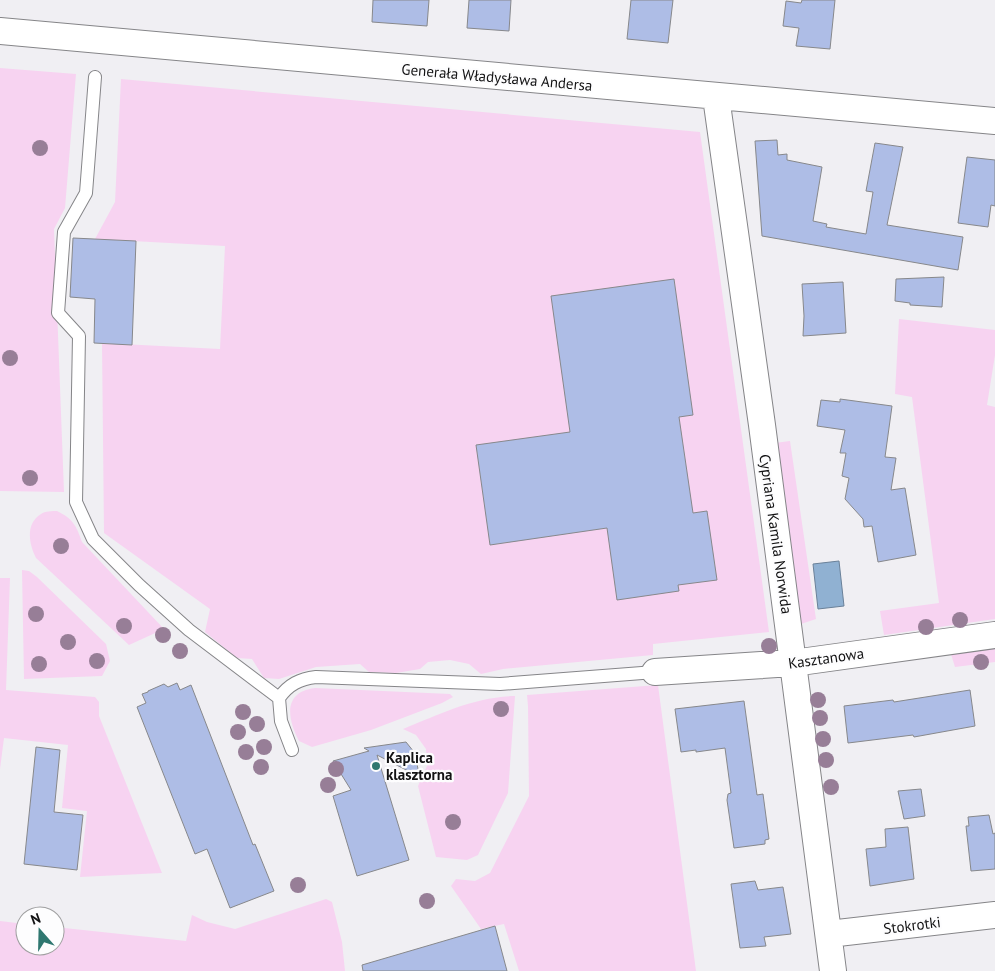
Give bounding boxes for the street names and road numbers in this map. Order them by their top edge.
street label: Generała Władysława Andersa [401,59,593,95]
street label: Cypriana Kamila Norwida [755,453,797,615]
street label: Kasztanowa [787,643,865,673]
street label: Stokrotki [882,912,942,938]

